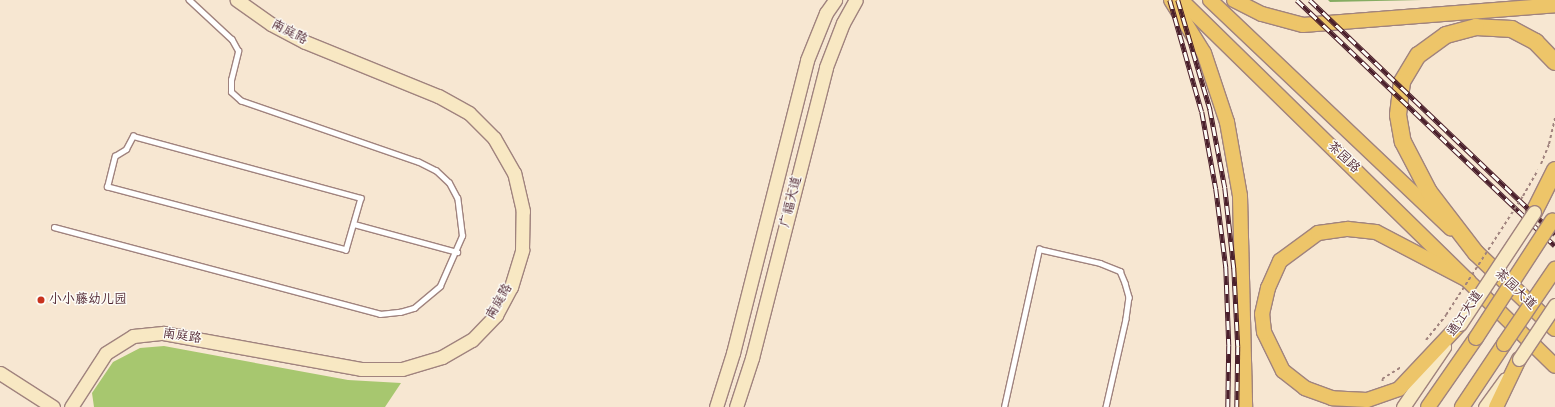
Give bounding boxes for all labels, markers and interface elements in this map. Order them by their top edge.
street label: 南庭路 [268,17,310,49]
street label: 茶园路 [1324,139,1362,177]
street label: 广福大道 [778,175,806,229]
street label: 茶园大道 [1491,266,1539,314]
street label: 南庭路 [483,281,517,323]
street label: 通江大道 [1445,288,1487,340]
place label: 小小藤幼儿园 [49,292,127,308]
marker: 小小藤幼儿园 [36,295,46,305]
street label: 南庭路 [162,327,202,347]

